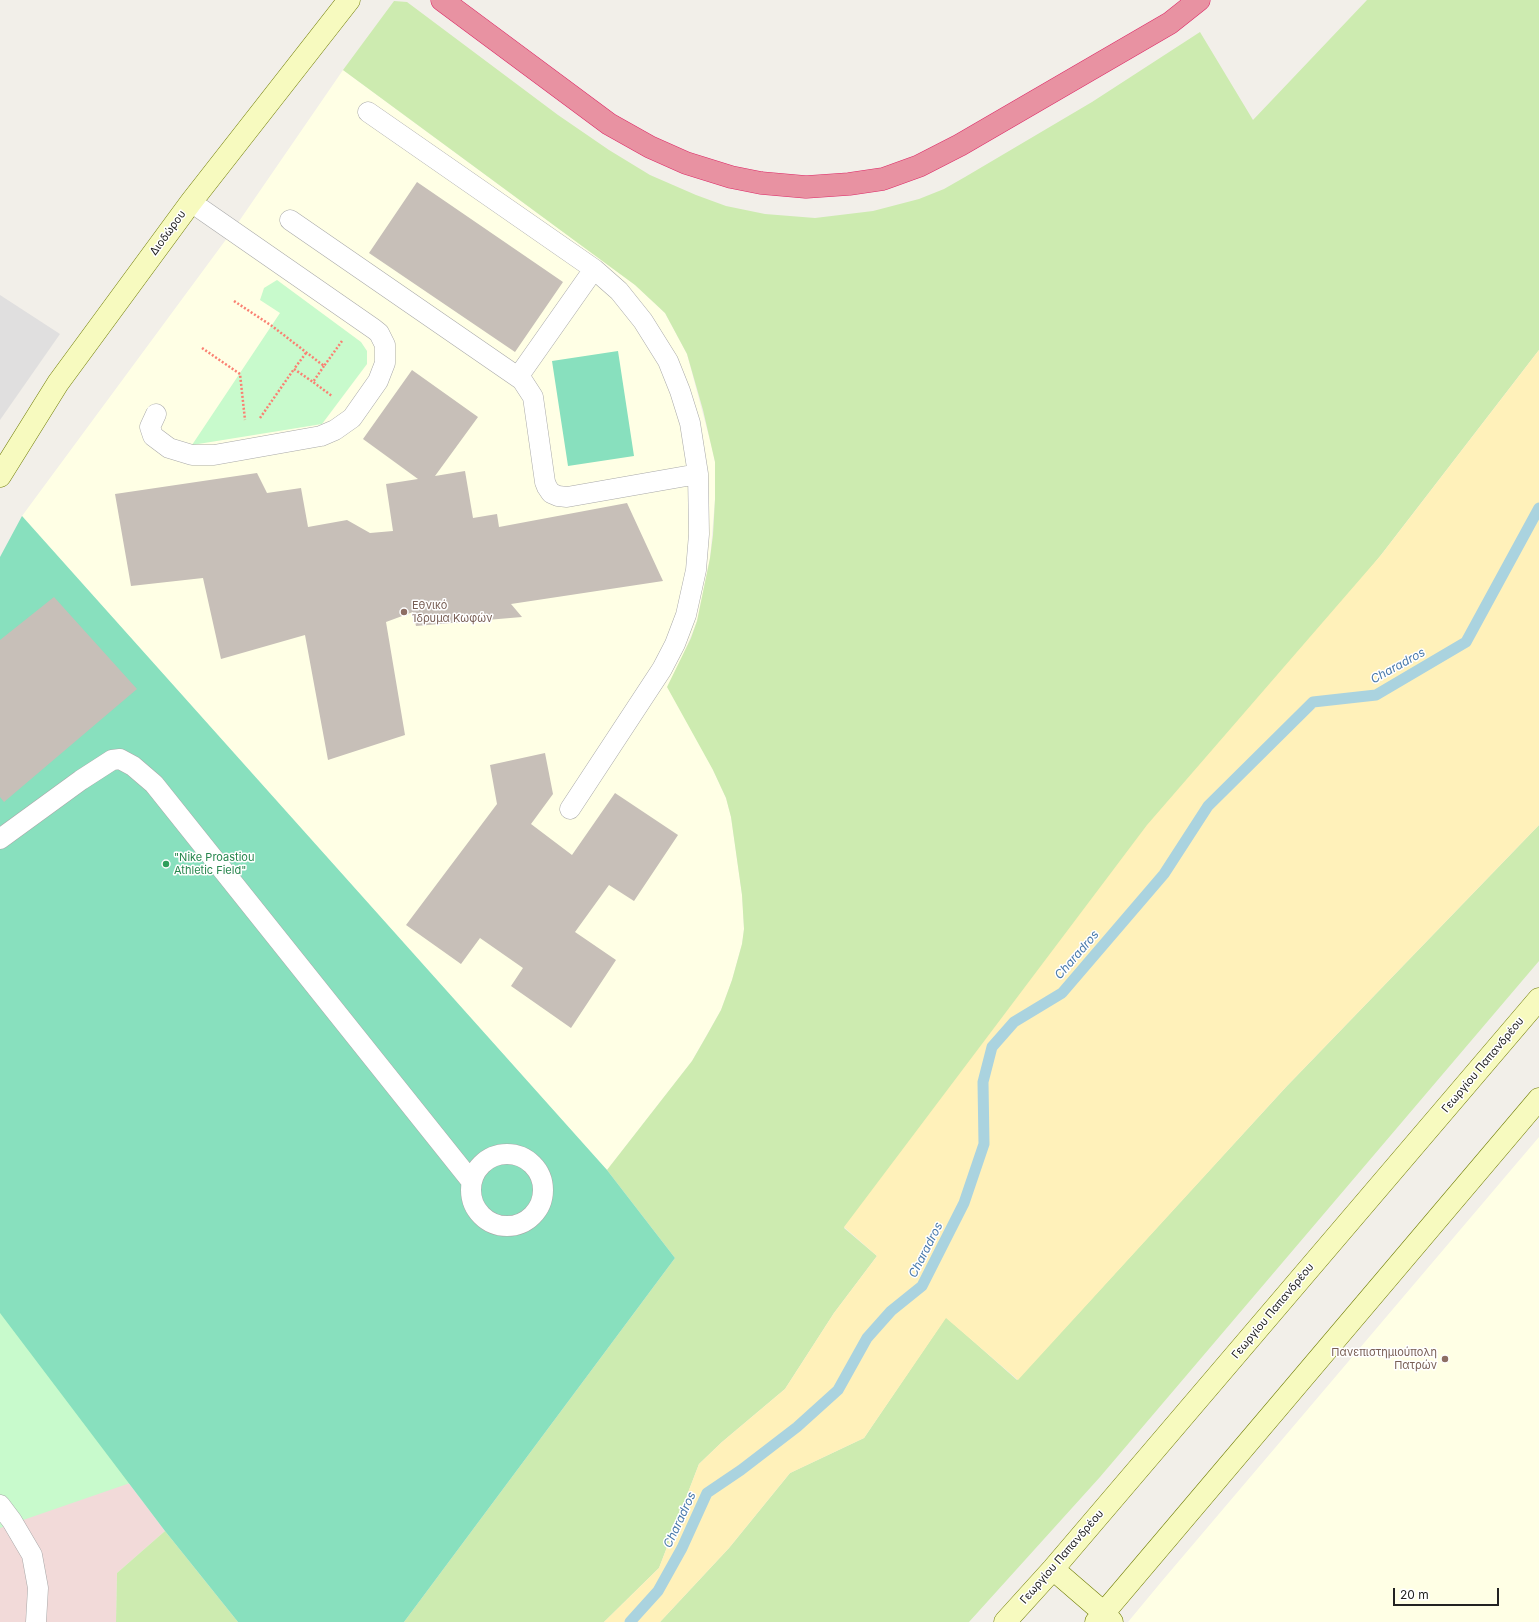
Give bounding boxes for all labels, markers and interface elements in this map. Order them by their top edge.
street label: Διοδώρου [147,208,189,258]
place label: Εθνικό Ίδρυμα Κωφών [412,599,492,625]
marker: Εθνικό Ίδρυμα Κωφών [399,607,409,617]
water label: Charadros [1368,645,1428,687]
place label: "Nike Proastiou Athletic Field" [174,851,254,877]
marker: "Nike Proastiou Athletic Field" [161,859,171,869]
water label: Charadros [1052,928,1102,982]
street label: Γεωργίου Παπανδρέου [1439,1015,1527,1115]
water label: Charadros [906,1220,946,1280]
street label: Γεωργίου Παπανδρέου [1229,1261,1317,1361]
place label: Πανεπιστημιούπολη Πατρών [1331,1346,1437,1372]
marker: Πανεπιστημιούπολη Πατρών [1440,1354,1450,1364]
water label: Charadros [661,1490,699,1550]
street label: Γεωργίου Παπανδρέου [1018,1507,1106,1607]
scale bar [1395,1580,1501,1606]
text: 20 m [1400,1587,1429,1602]

